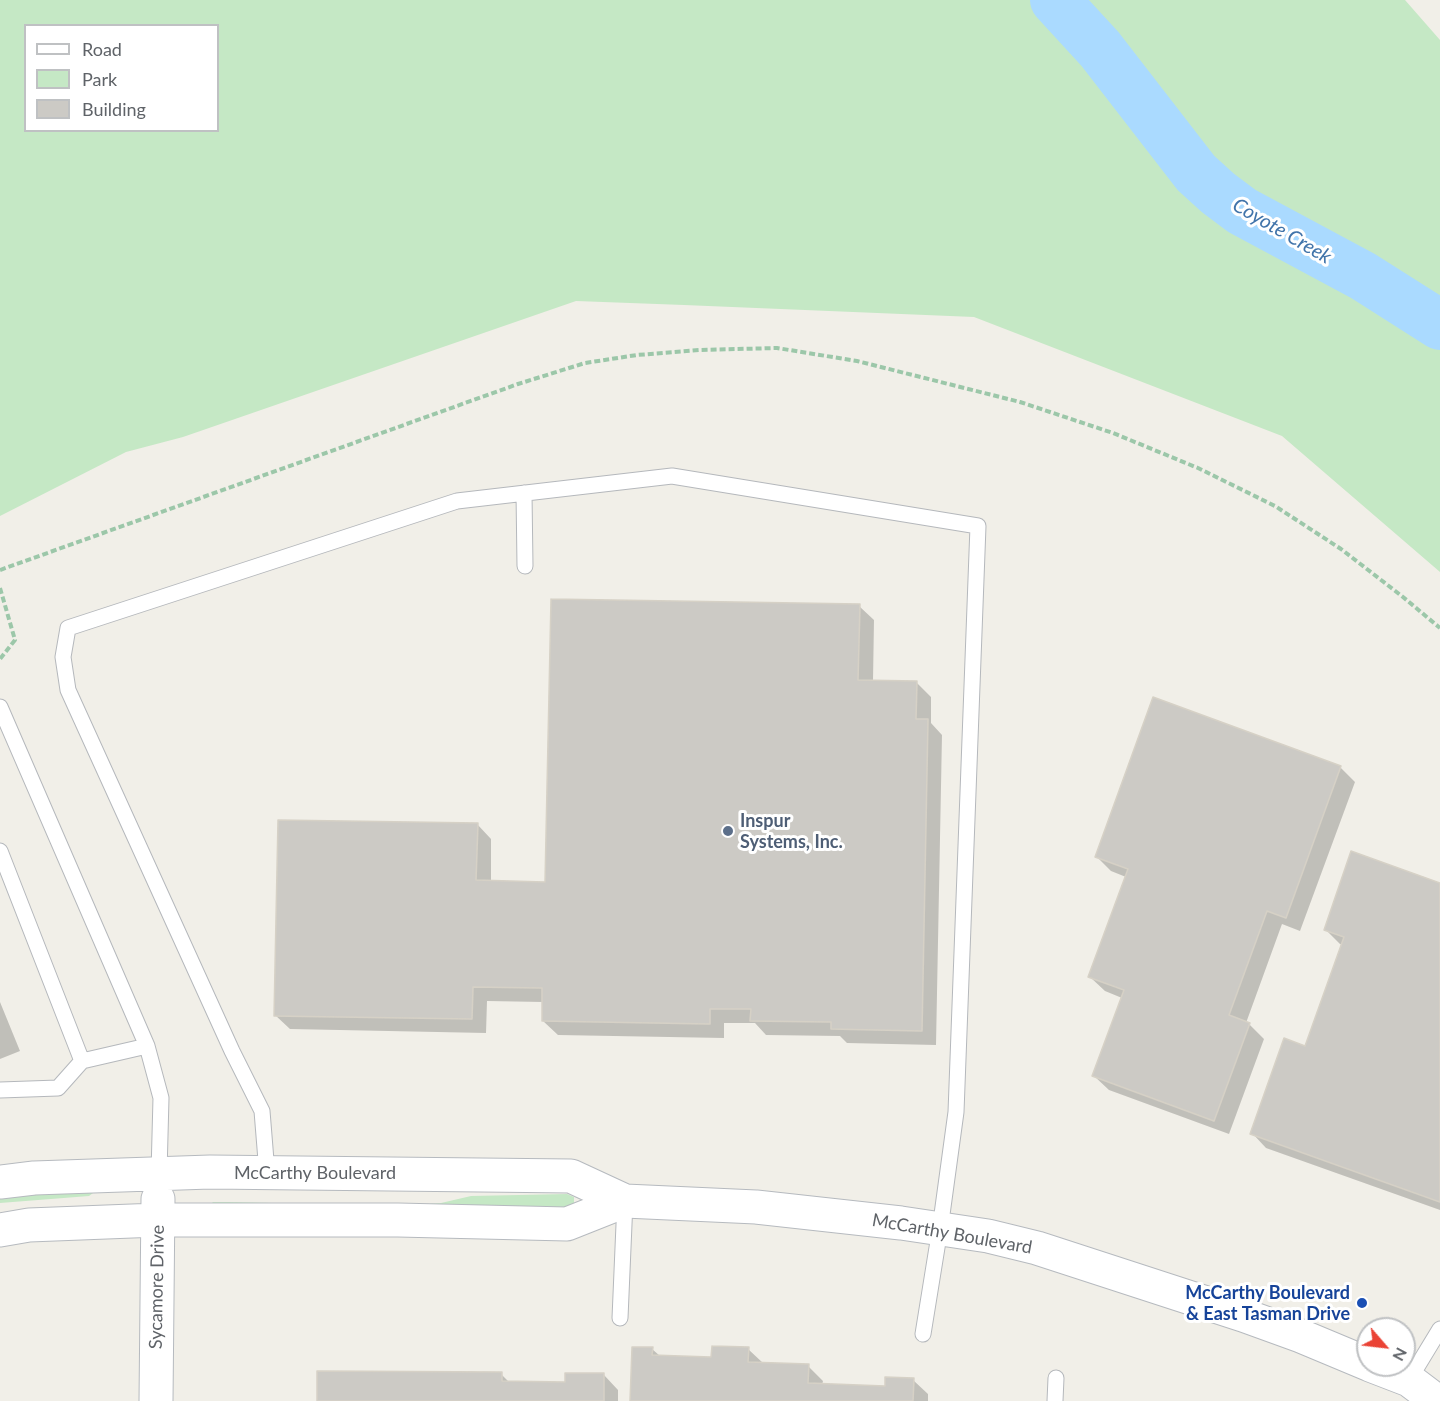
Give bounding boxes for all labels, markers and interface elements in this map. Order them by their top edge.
legend [24,24,219,132]
text: Road [82,38,122,60]
text: Park [82,68,117,90]
text: Building [82,98,146,120]
water label: Coyote Creek [1228,193,1336,269]
place label: Inspur Systems, Inc. [740,810,843,852]
marker: Inspur Systems, Inc. [721,824,735,838]
street label: McCarthy Boulevard [234,1162,396,1184]
street label: McCarthy Boulevard [870,1209,1034,1259]
street label: Sycamore Drive [145,1225,169,1349]
place label: McCarthy Boulevard & East Tasman Drive [1185,1282,1350,1324]
marker: McCarthy Boulevard & East Tasman Drive [1355,1296,1369,1310]
north arrow [1356,1317,1416,1377]
text: N [1389,1345,1412,1365]

